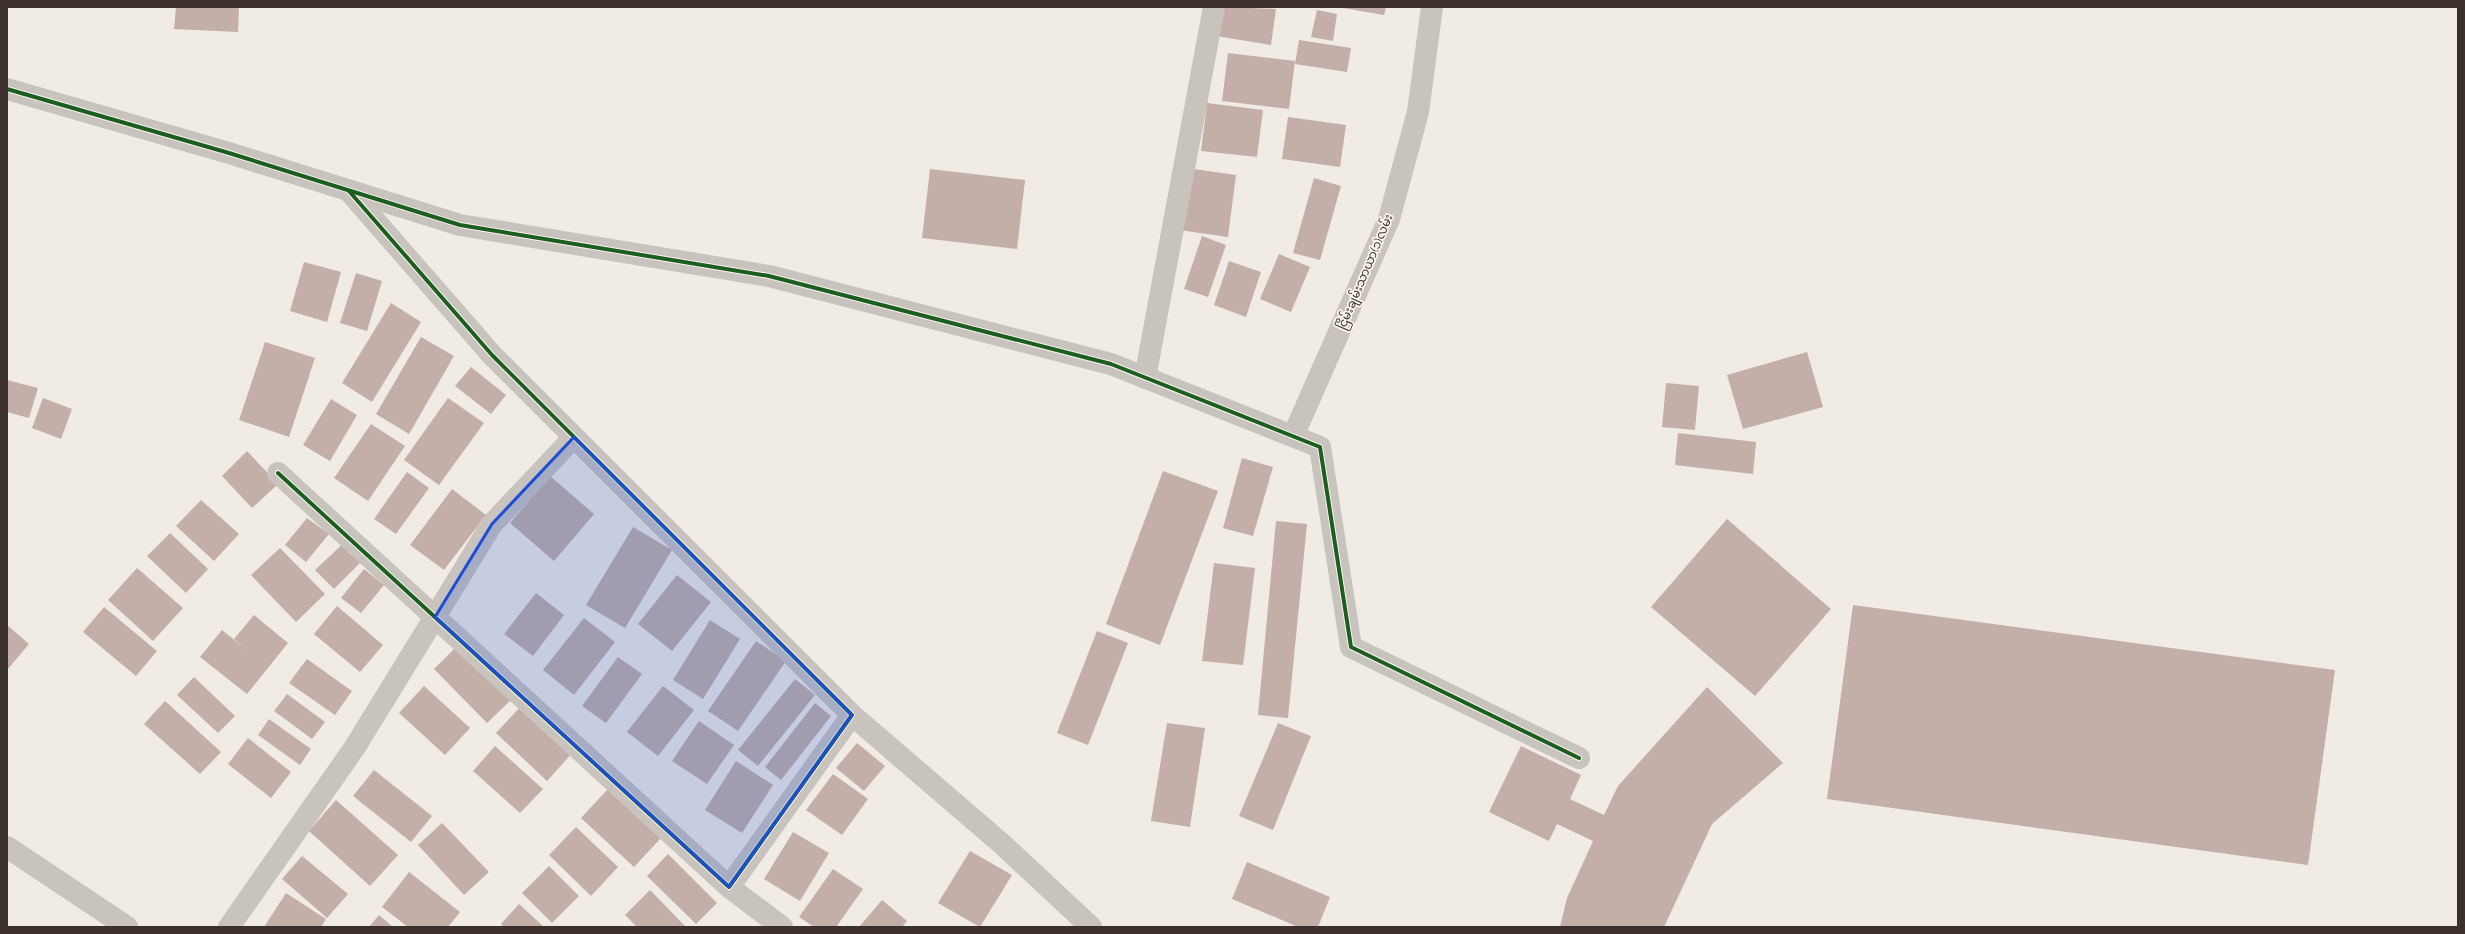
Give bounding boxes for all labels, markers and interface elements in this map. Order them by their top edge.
street label: ငြိမ်းချမ်းသာယာ(၁)လမ်း [1333,211,1398,333]

